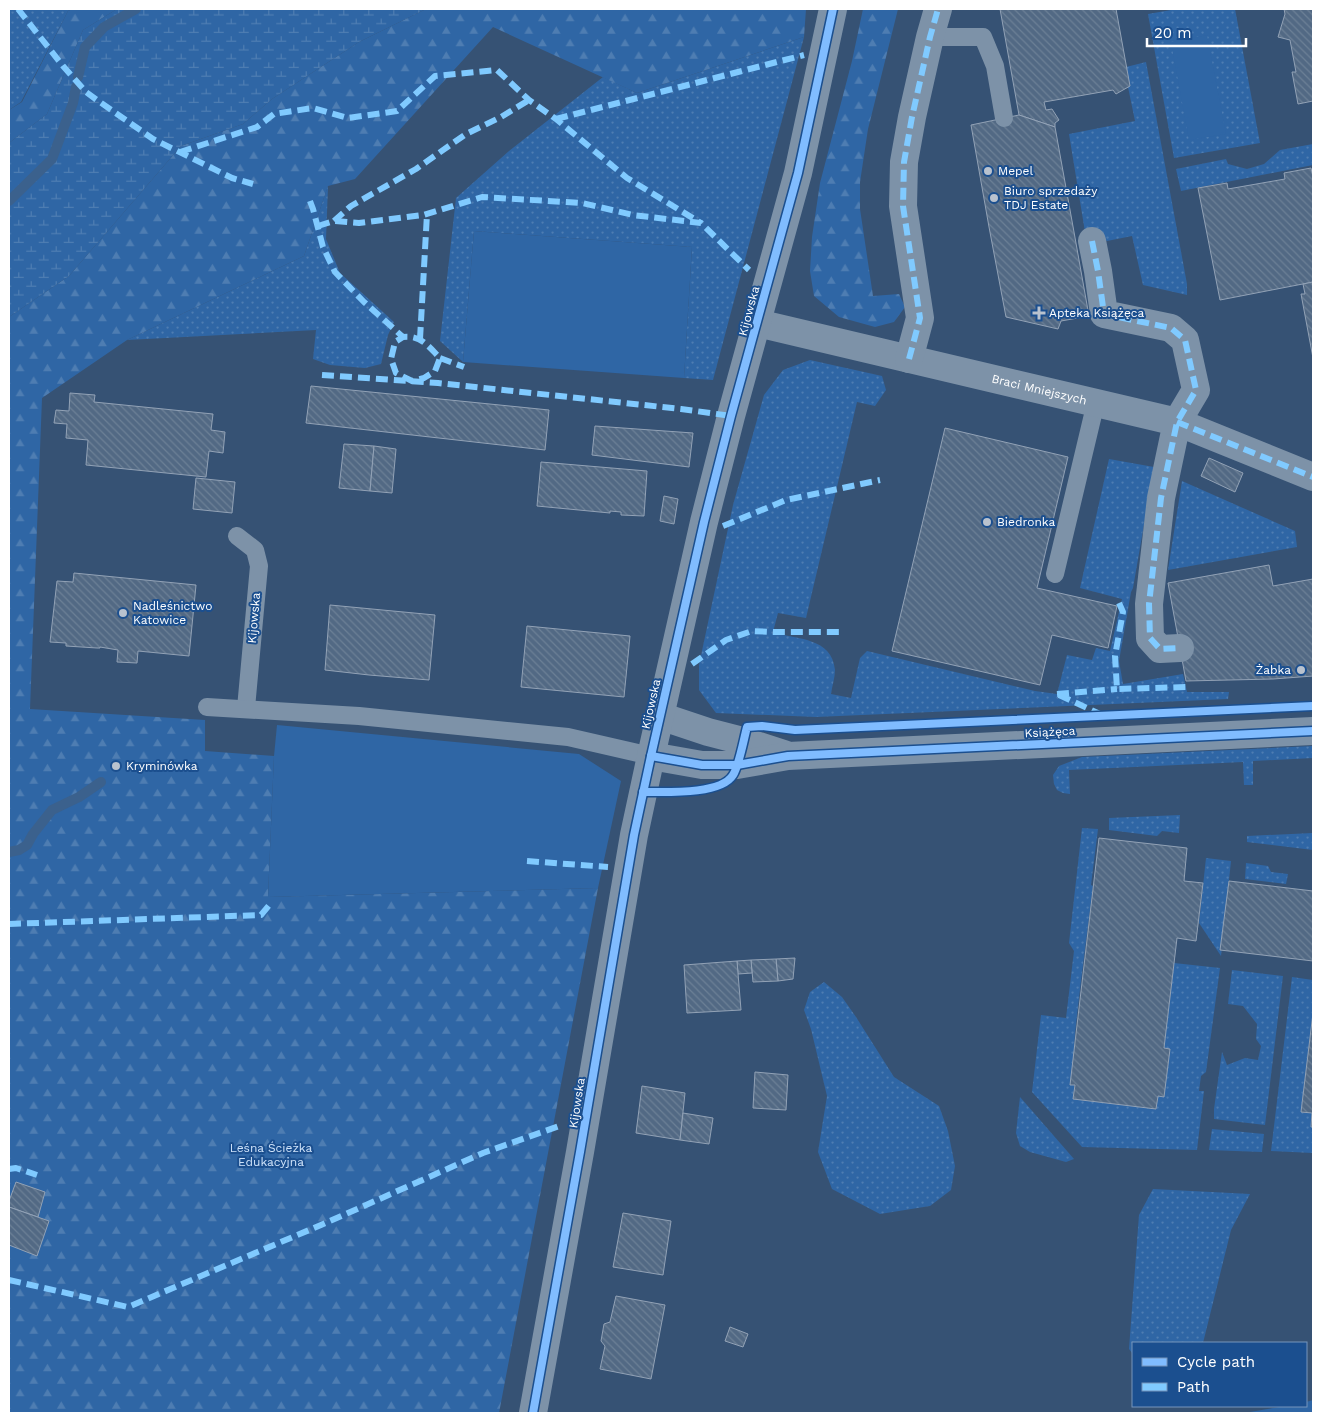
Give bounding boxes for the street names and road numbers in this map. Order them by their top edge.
street label: Kijowska [736,284,762,337]
street label: Braci Mniejszych [990,372,1088,408]
street label: Kijowska [245,592,263,644]
street label: Kijowska [638,677,664,730]
street label: Książęca [1024,724,1076,740]
street label: Kijowska [566,1077,588,1129]

